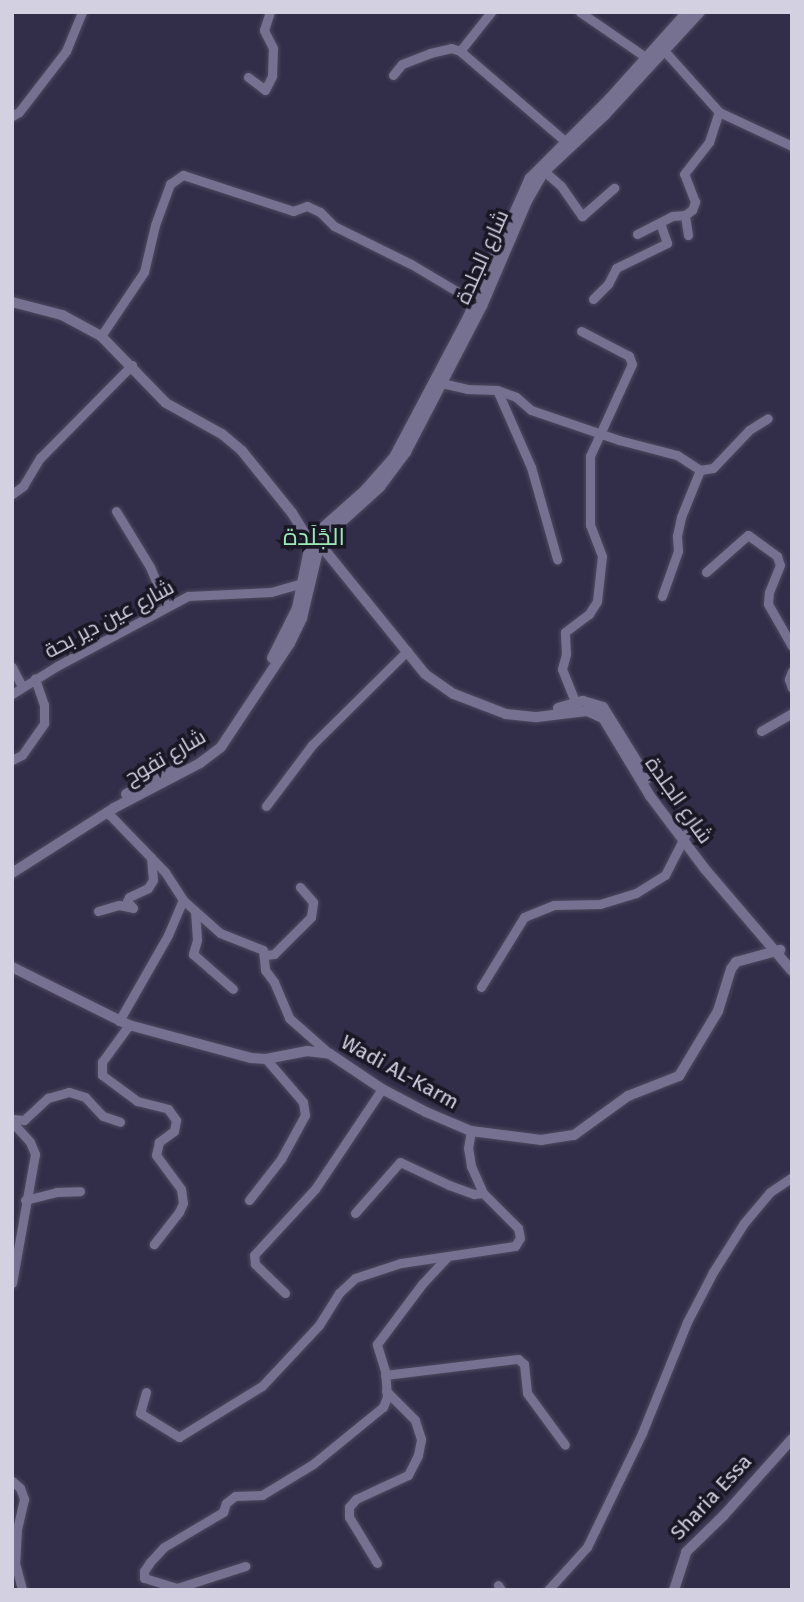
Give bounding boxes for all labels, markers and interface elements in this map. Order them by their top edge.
street label: شارع الجلدة [450,206,514,308]
district label: الجًلَدة [283,524,345,552]
street label: شارع عين دير بحة [40,574,178,664]
street label: شارع تفوح [120,724,210,790]
street label: شارع الجلدة [640,752,718,848]
street label: Wadi AL-Karm [337,1029,463,1115]
street label: Sharia Essa [665,1449,757,1545]

